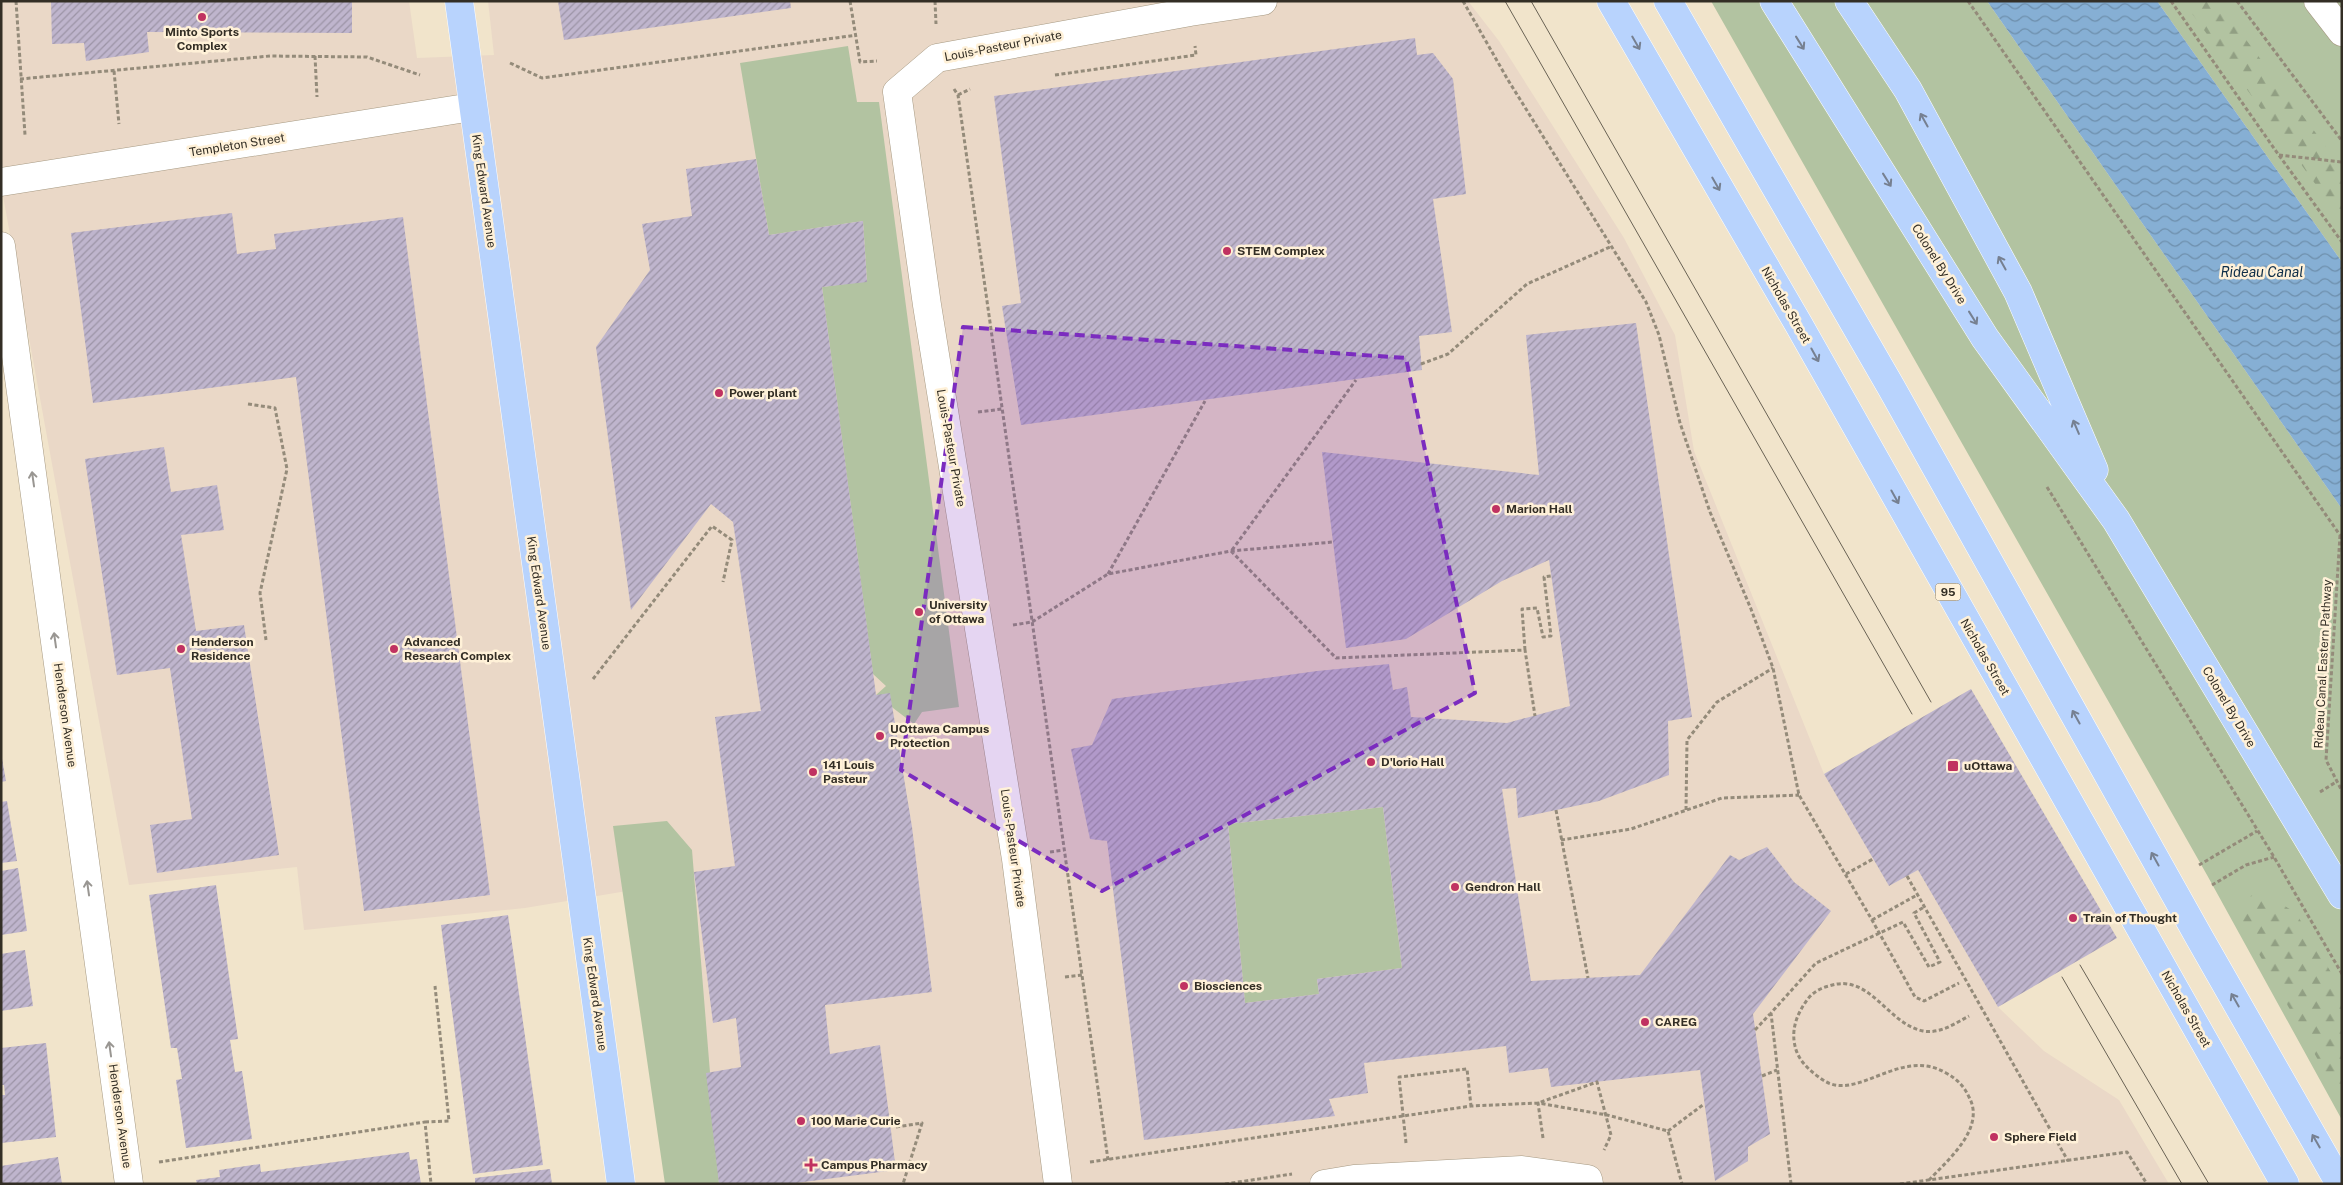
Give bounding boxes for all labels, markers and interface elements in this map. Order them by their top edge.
marker: Minto Sports Complex [196,11,208,23]
place label: Minto Sports Complex [165,25,239,53]
street label: Louis-Pasteur Private [943,28,1063,64]
one-way arrow [1632,35,1641,50]
one-way arrow [1796,35,1806,49]
one-way arrow [1919,113,1928,128]
street label: Templeton Street [188,130,286,159]
street label: King Edward Avenue [469,133,499,249]
one-way arrow [1882,173,1892,187]
one-way arrow [1711,177,1721,192]
street label: Colonel By Drive [1909,222,1969,307]
place label: STEM Complex [1237,244,1325,258]
marker: STEM Complex [1221,245,1233,257]
one-way arrow [1997,255,2007,270]
street label: Nicholas Street [1758,264,1814,346]
water label: Rideau Canal [2221,264,2303,280]
one-way arrow [1968,310,1978,324]
one-way arrow [1811,347,1821,362]
place label: Power plant [729,386,797,400]
marker: Power plant [713,387,725,399]
street label: Louis-Pasteur Private [934,388,968,508]
one-way arrow [2070,420,2080,435]
one-way arrow [28,471,38,487]
one-way arrow [1890,489,1900,504]
place label: Marion Hall [1506,502,1572,516]
marker: Marion Hall [1490,503,1502,515]
street label: King Edward Avenue [524,535,554,651]
street label: Rideau Canal Eastern Pathway [2312,578,2334,749]
road number: 95 [1936,584,1960,600]
place label: University of Ottawa [929,598,987,626]
marker: University of Ottawa [913,606,925,618]
street label: Nicholas Street [1957,616,2013,698]
one-way arrow [50,632,60,648]
place label: Henderson Residence [191,635,254,663]
place label: Advanced Research Complex [404,635,511,663]
marker: Henderson Residence [175,643,187,655]
marker: Advanced Research Complex [388,643,400,655]
street label: Henderson Avenue [51,662,79,768]
street label: Colonel By Drive [2199,664,2259,750]
one-way arrow [2071,710,2080,725]
place label: UOttawa Campus Protection [890,722,989,750]
marker: UOttawa Campus Protection [874,730,886,742]
place label: D'lorio Hall [1381,755,1444,769]
marker: D'lorio Hall [1365,756,1377,768]
place label: 141 Louis Pasteur [823,758,874,786]
marker: uOttawa [1946,759,1960,773]
place label: uOttawa [1964,759,2013,773]
marker: 141 Louis Pasteur [807,766,819,778]
street label: Louis-Pasteur Private [998,788,1028,908]
one-way arrow [2150,852,2160,867]
one-way arrow [83,880,93,896]
place label: Gendron Hall [1465,880,1541,894]
marker: Gendron Hall [1449,881,1461,893]
place label: Train of Thought [2083,911,2177,925]
marker: Train of Thought [2067,912,2079,924]
street label: King Edward Avenue [580,936,610,1052]
street label: Nicholas Street [2158,968,2214,1050]
place label: Biosciences [1194,979,1262,993]
marker: Biosciences [1178,980,1190,992]
one-way arrow [2230,994,2240,1008]
place label: CAREG [1655,1015,1697,1029]
marker: CAREG [1639,1016,1651,1028]
one-way arrow [105,1041,115,1057]
street label: Henderson Avenue [106,1063,134,1169]
place label: 100 Marie Curie [811,1114,901,1128]
marker: 100 Marie Curie [795,1115,807,1127]
place label: Sphere Field [2004,1130,2077,1144]
marker: Sphere Field [1988,1131,2000,1143]
one-way arrow [2311,1134,2321,1149]
place label: Campus Pharmacy [821,1158,928,1172]
marker: Campus Pharmacy [805,1159,817,1171]

